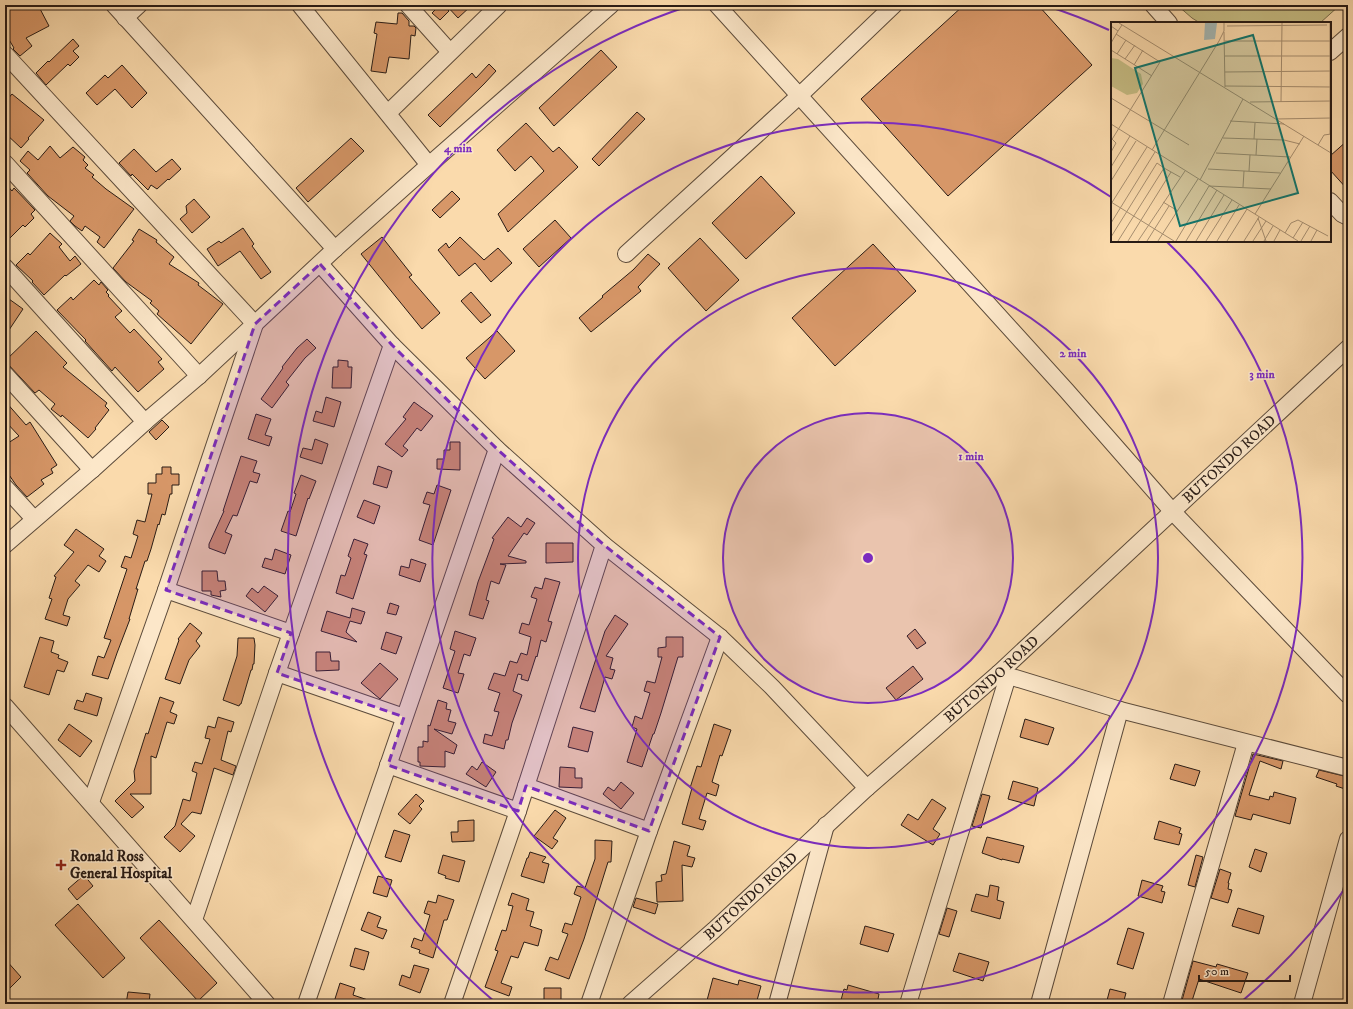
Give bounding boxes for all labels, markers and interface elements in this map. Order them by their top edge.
inset map [1111,22,1331,242]
text: 4 min [443,141,473,156]
text: 2 min [1060,346,1087,361]
text: 3 min [1249,367,1275,382]
street label: BUTONDO ROAD [1178,411,1280,507]
text: 1 min [958,449,984,464]
centre of rings [861,551,875,565]
street label: BUTONDO ROAD [940,631,1043,726]
place label: Ronald Ross General Hospital [70,847,173,883]
street label: BUTONDO ROAD [700,848,802,944]
marker: Ronald Ross General Hospital [55,859,67,871]
scale bar [1199,957,1290,983]
text: 50 m [1205,964,1229,979]

